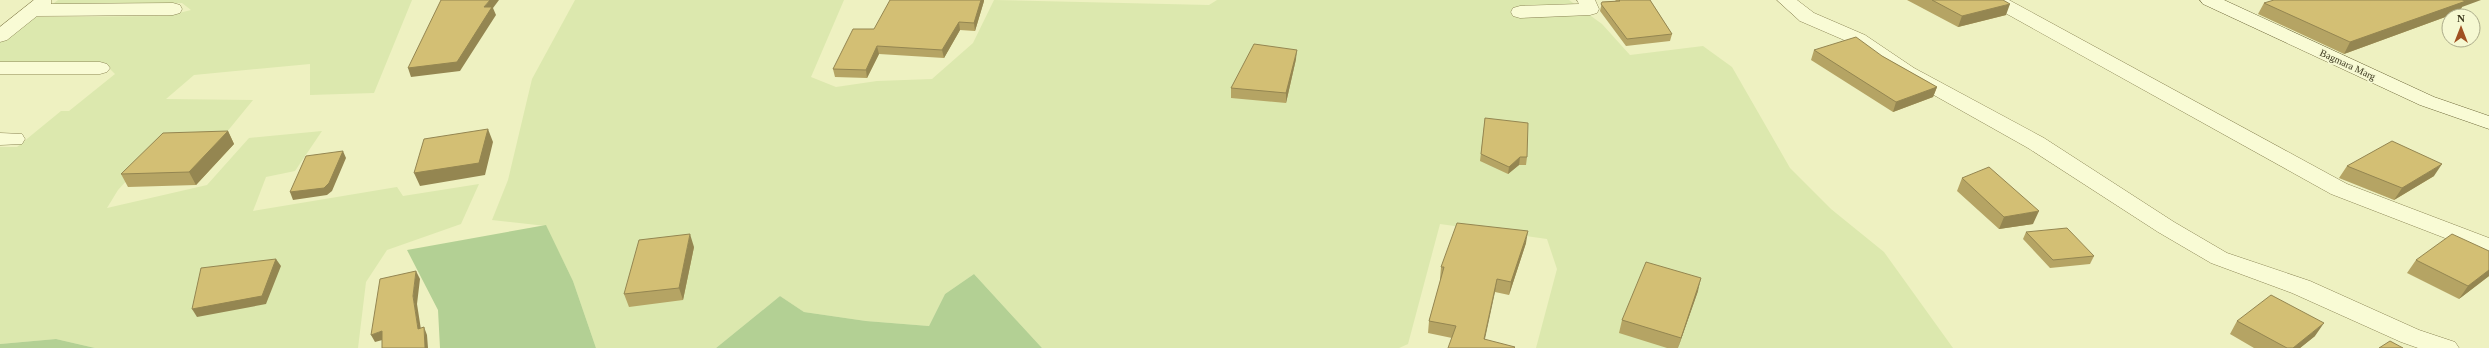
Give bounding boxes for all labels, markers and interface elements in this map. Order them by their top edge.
north arrow [2441,8,2481,48]
text: N [2457,12,2465,24]
street label: Bagmara Marg [2318,47,2377,82]

